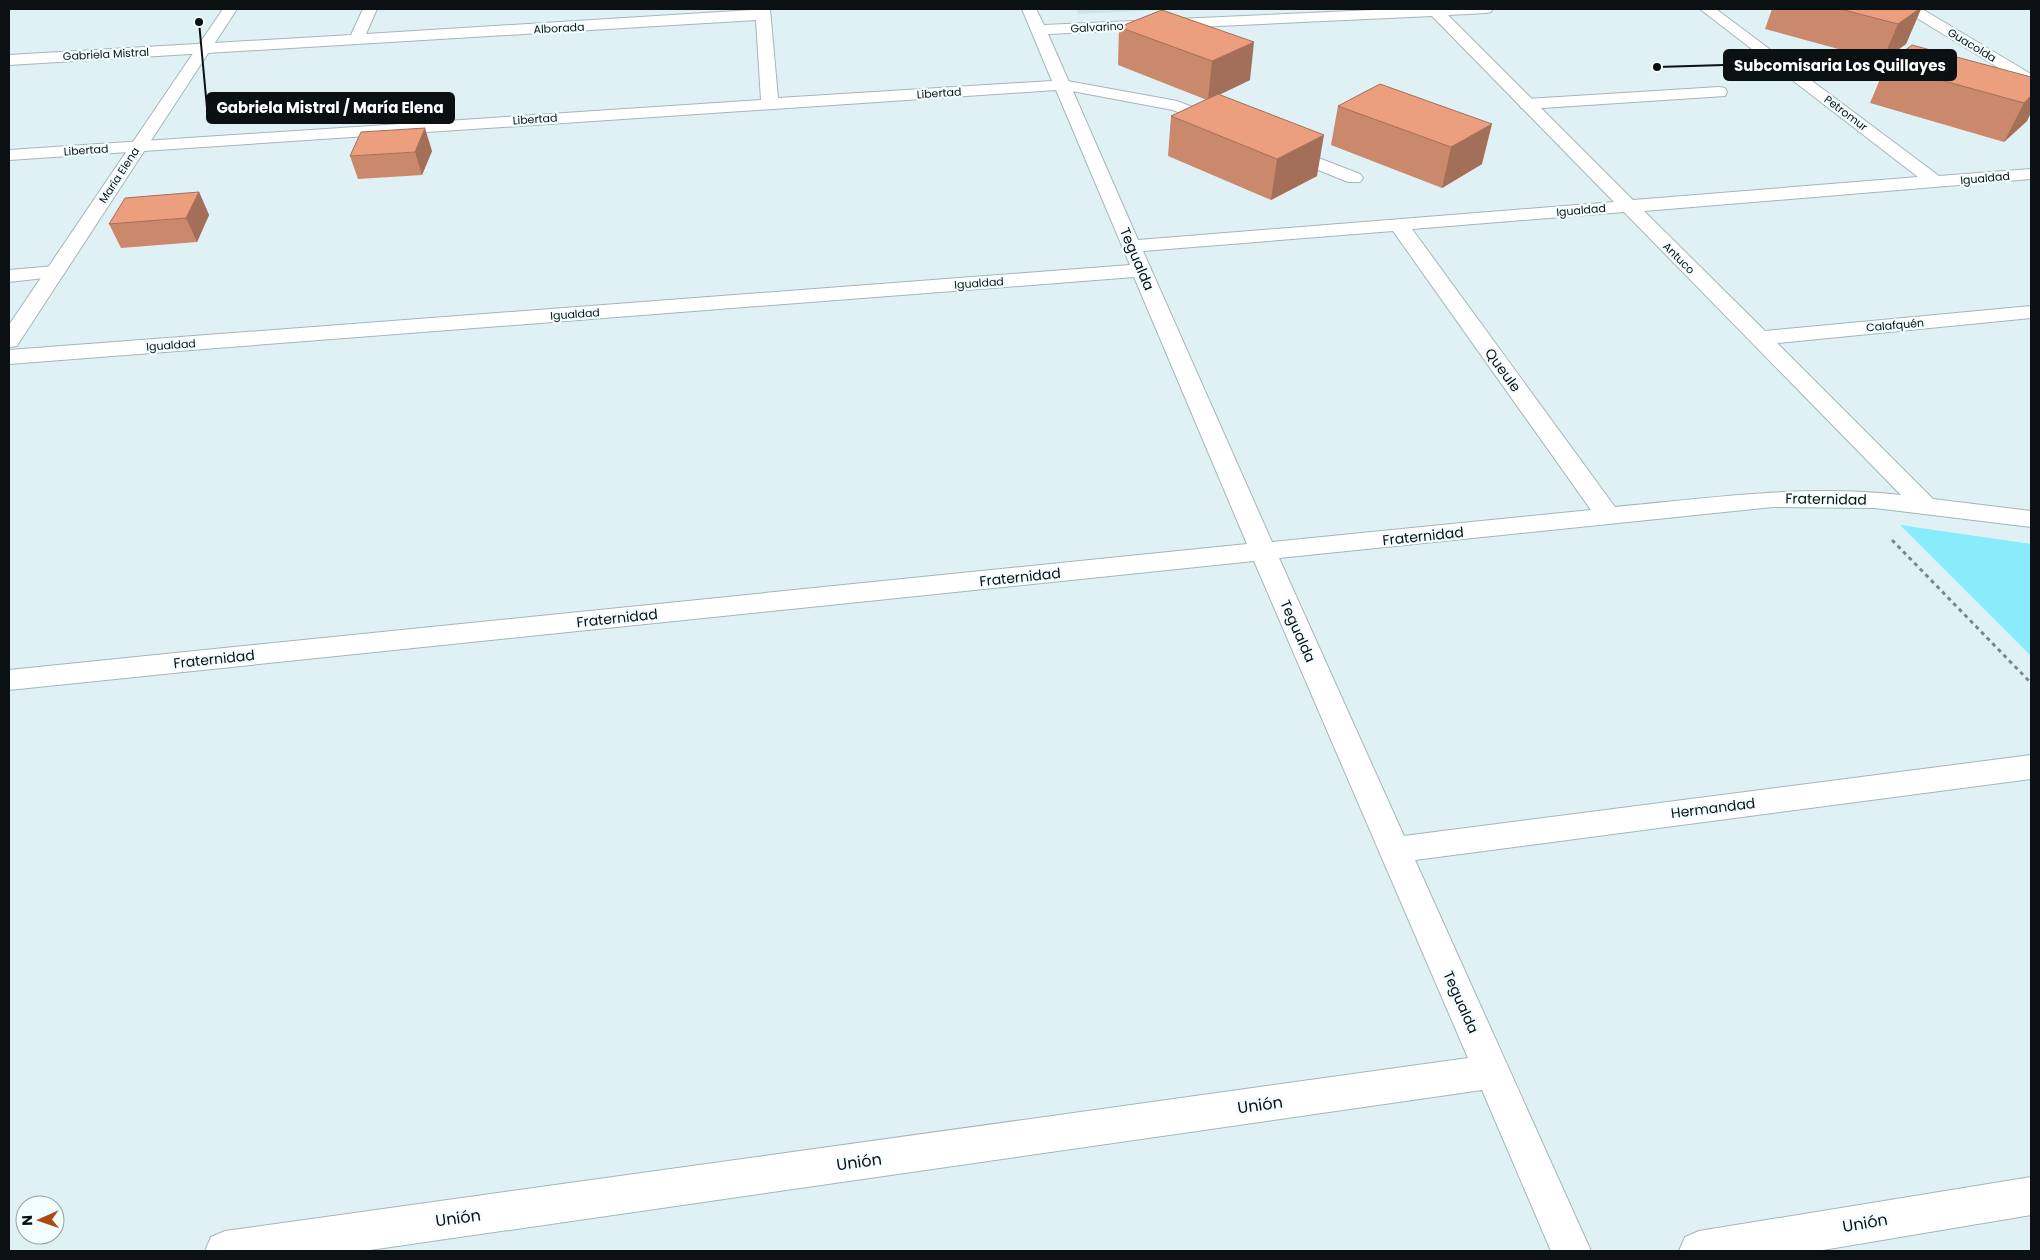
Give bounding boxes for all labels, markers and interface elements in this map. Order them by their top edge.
street label: Galvarino [1070,18,1124,36]
street label: Alborada [533,19,585,37]
street label: Guacolda [1945,24,1999,66]
street label: Gabriela Mistral [62,44,150,64]
callout: Subcomisaria Los Quillayes [1724,50,1956,80]
text: Subcomisaria Los Quillayes [1734,55,1946,76]
street label: Libertad [916,83,962,103]
street label: Petromur [1821,91,1871,135]
callout: Gabriela Mistral / María Elena [207,93,454,123]
text: Gabriela Mistral / María Elena [216,97,444,118]
street label: Libertad [512,109,558,129]
street label: Libertad [63,140,109,160]
street label: María Elena [95,144,143,206]
street label: Igualdad [1960,168,2010,188]
street label: Igualdad [1556,200,1606,220]
street label: Tegualda [1115,224,1159,294]
street label: Antuco [1659,238,1699,278]
street label: Igualdad [954,273,1004,293]
street label: Igualdad [550,304,600,324]
street label: Calafquén [1865,315,1925,335]
street label: Igualdad [146,335,196,355]
street label: Queule [1480,344,1526,396]
street label: Fraternidad [1785,488,1867,510]
street label: Fraternidad [1381,522,1465,550]
street label: Fraternidad [978,563,1062,591]
street label: Tegualda [1275,597,1321,665]
street label: Fraternidad [575,604,659,632]
street label: Fraternidad [172,645,256,673]
street label: Hermandad [1670,793,1756,823]
street label: Tegualda [1438,968,1484,1036]
street label: Unión [1236,1090,1284,1120]
street label: Unión [835,1147,883,1177]
north arrow [15,1195,65,1245]
street label: Unión [434,1203,482,1233]
street label: Unión [1841,1208,1889,1238]
text: N [17,1215,37,1226]

